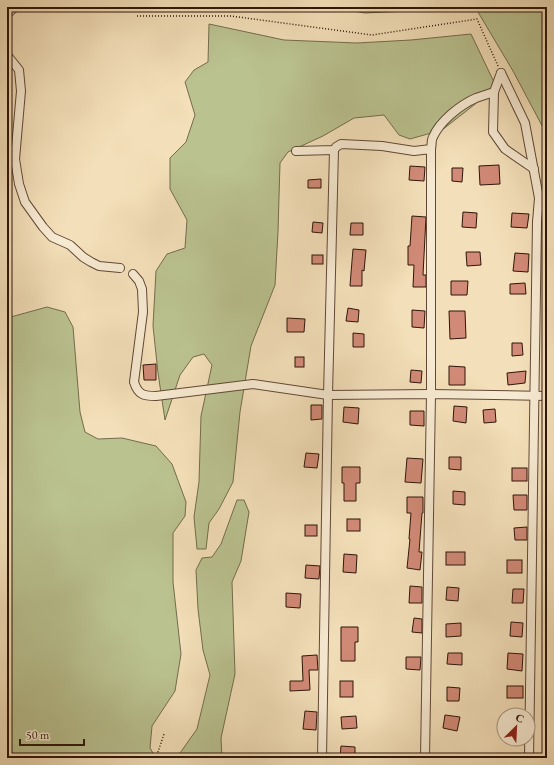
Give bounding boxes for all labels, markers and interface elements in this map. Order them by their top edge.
north arrow [496,707,536,747]
text: С [514,710,527,726]
scale bar [20,721,84,747]
text: 50 m [26,727,50,743]

